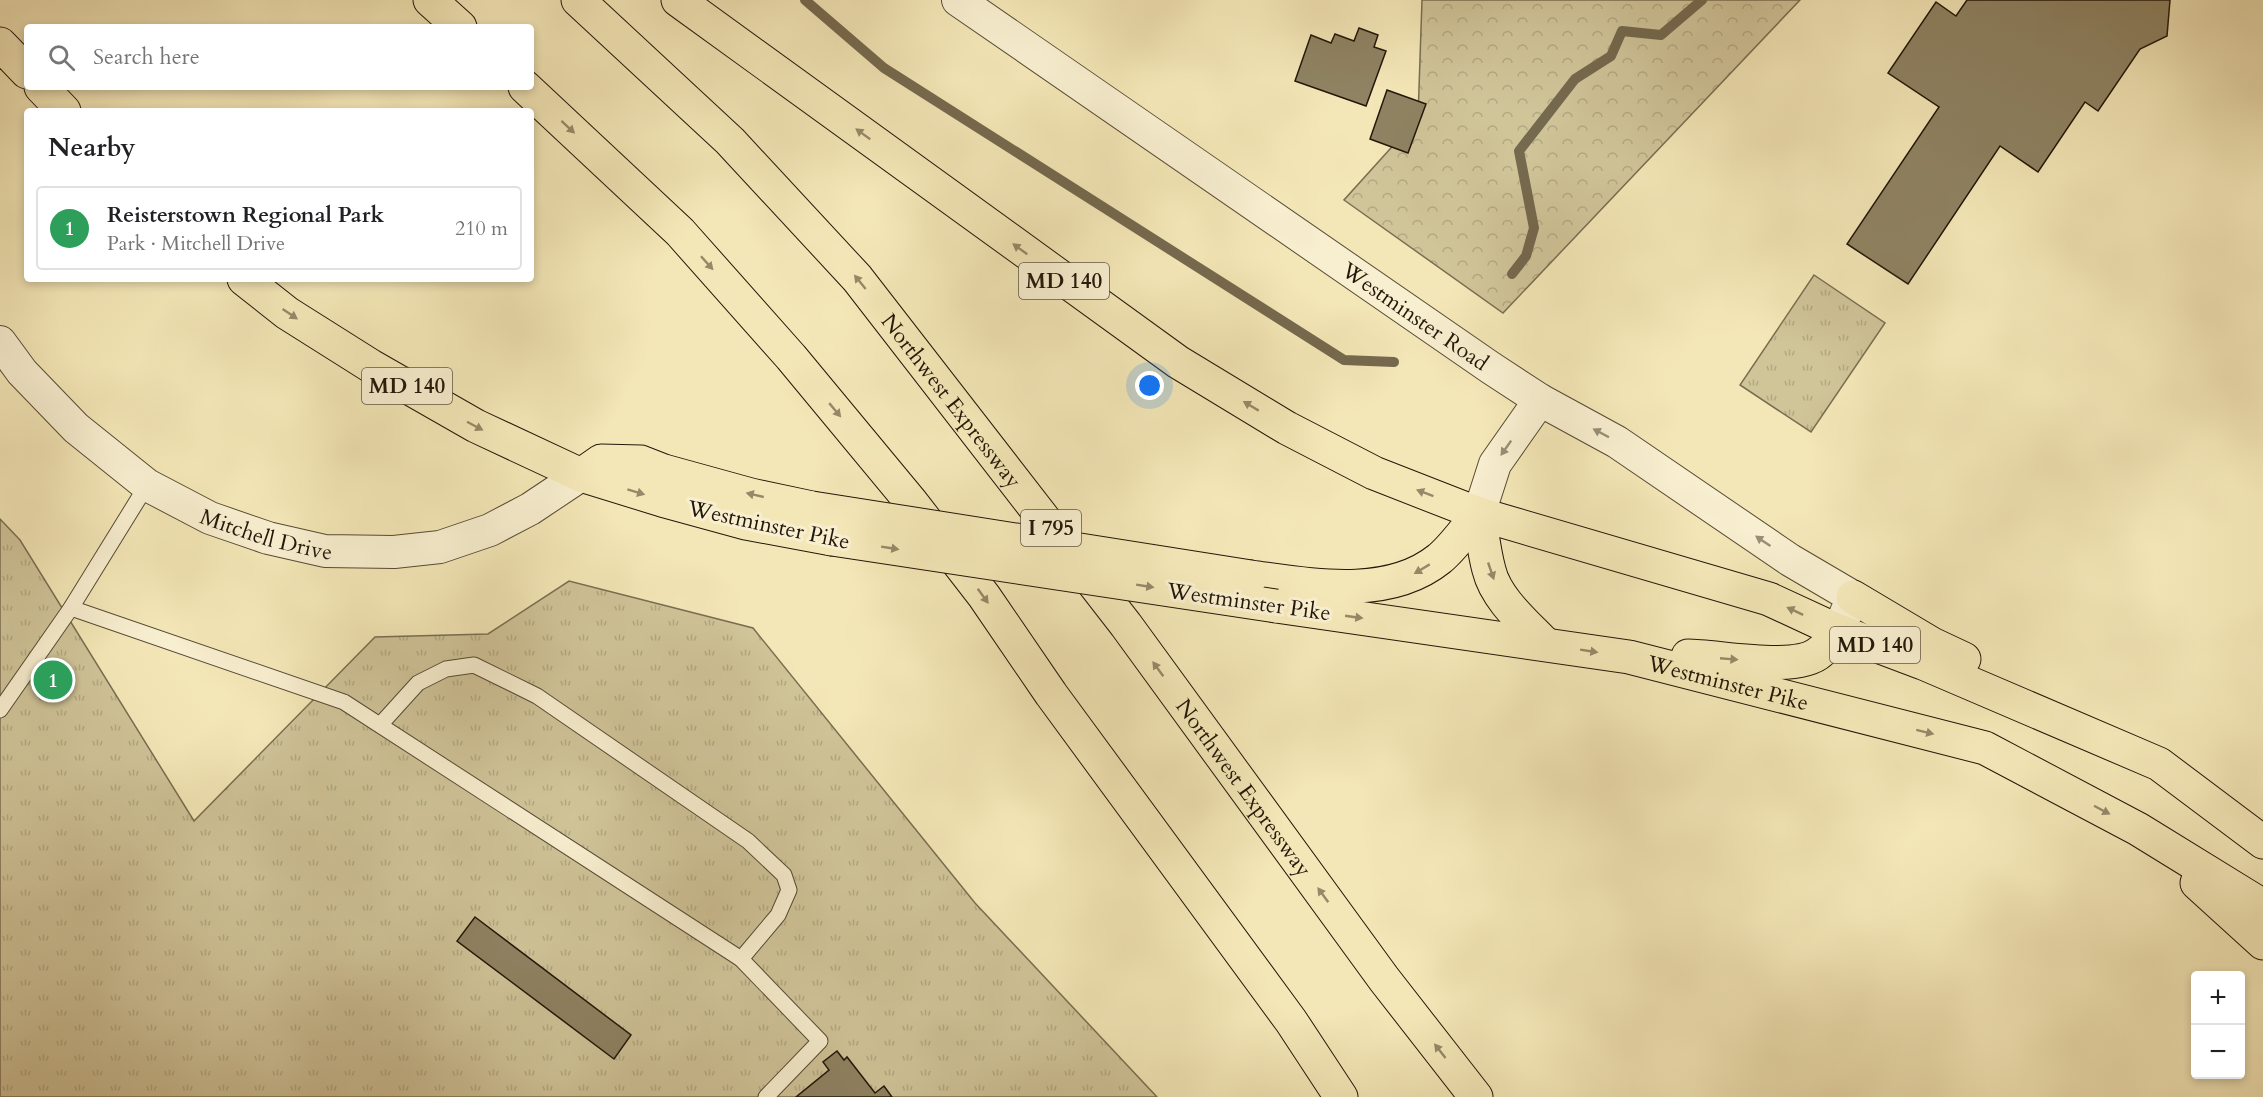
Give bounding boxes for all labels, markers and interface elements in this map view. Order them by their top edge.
search box [24,24,534,90]
icon: search [45,41,78,74]
text: Search here [93,42,200,72]
one-way arrow [561,119,575,133]
one-way arrow [855,128,871,140]
text: Nearby [48,130,136,165]
text: Reisterstown Regional Park [107,200,384,230]
text: 1 [64,215,75,242]
text: 210 m [455,215,508,242]
text: Park · Mitchell Drive [107,230,285,257]
one-way arrow [1013,243,1029,255]
one-way arrow [700,255,713,270]
street label: Westminster Road [1335,255,1495,378]
road number: MD 140 [1019,263,1109,299]
one-way arrow [853,274,866,290]
street label: Northwest Expressway [874,307,1029,495]
one-way arrow [282,309,298,320]
road number: MD 140 [362,368,452,404]
your location [1135,371,1164,400]
one-way arrow [1242,401,1259,412]
one-way arrow [828,402,841,417]
one-way arrow [467,421,484,430]
one-way arrow [1592,428,1609,438]
one-way arrow [1500,440,1512,456]
one-way arrow [1416,487,1434,497]
one-way arrow [628,488,646,497]
one-way arrow [746,490,764,500]
street label: Westminster Pike [684,493,853,557]
street label: Mitchell Drive [196,502,332,567]
road number: I 795 [1021,510,1081,546]
one-way arrow [1756,535,1772,547]
one-way arrow [880,543,899,552]
one-way arrow [1486,562,1496,580]
one-way arrow [1414,563,1430,574]
street label: Westminster Pike [1164,576,1333,628]
one-way arrow [1135,582,1154,591]
one-way arrow [977,587,989,603]
one-way arrow [1787,607,1804,616]
one-way arrow [1345,612,1364,621]
road number: MD 140 [1830,627,1920,663]
one-way arrow [1580,646,1599,655]
street label: Westminster Pike [1643,648,1812,718]
one-way arrow [1720,654,1739,664]
pin: 1 [34,658,72,702]
one-way arrow [1153,662,1165,677]
street label: Northwest Expressway [1168,693,1319,883]
one-way arrow [1916,728,1934,738]
one-way arrow [2094,805,2111,815]
one-way arrow [1317,887,1329,902]
map controls [2191,971,2245,1079]
button: + [2191,971,2245,1025]
button: − [2191,1025,2245,1079]
one-way arrow [1433,1043,1446,1059]

